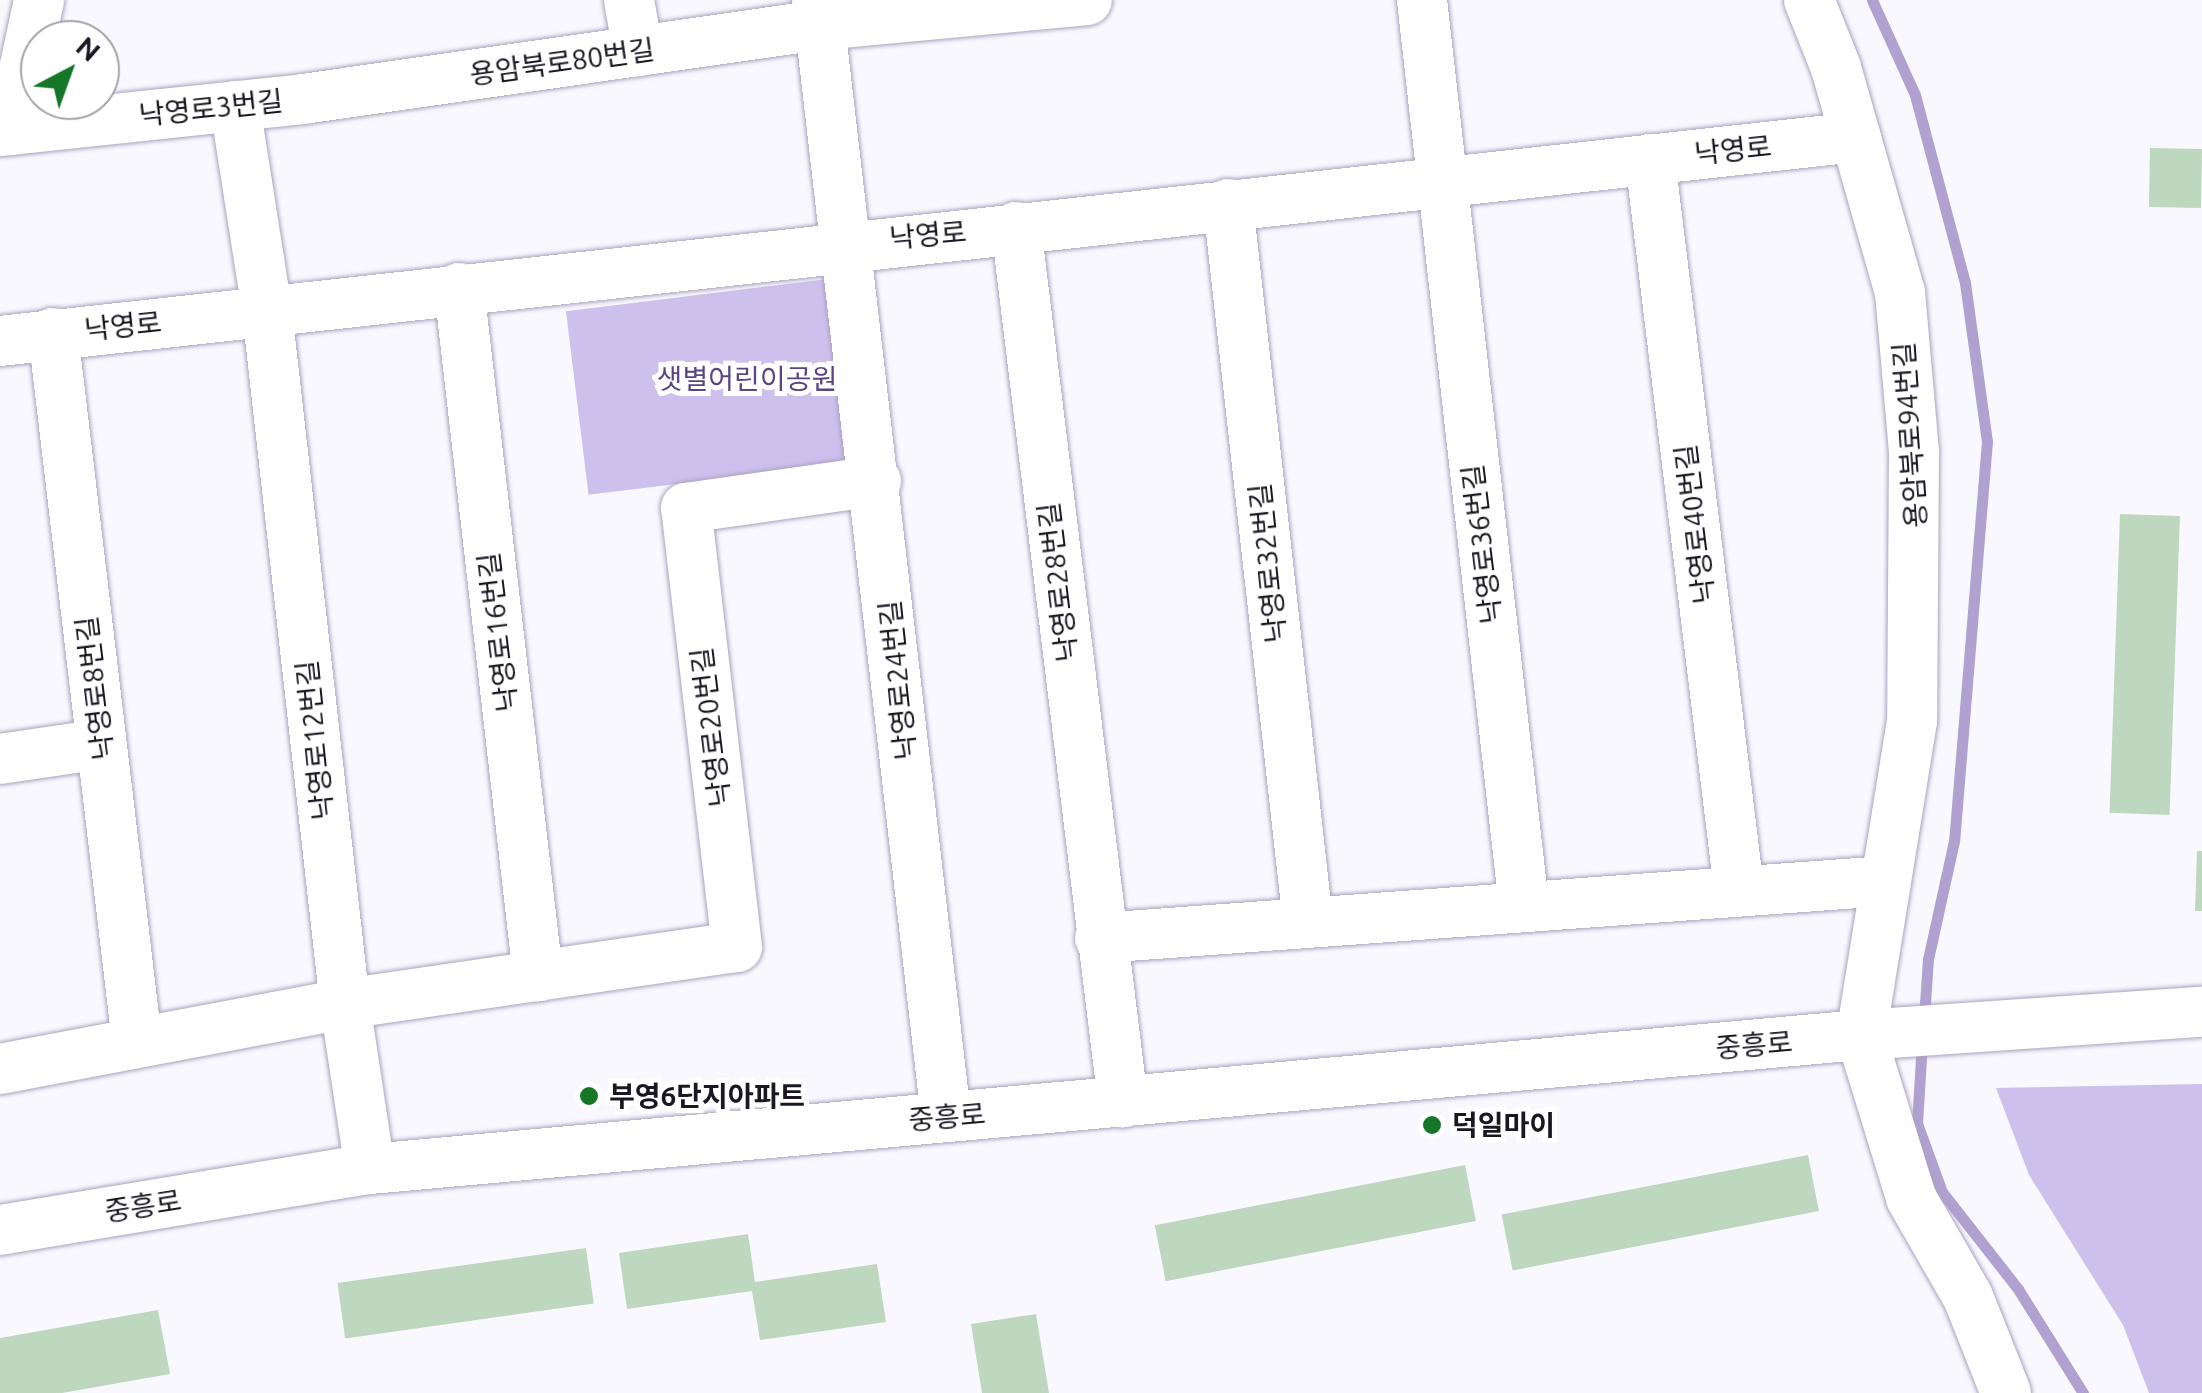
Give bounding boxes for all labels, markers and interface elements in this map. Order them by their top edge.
north arrow [20,20,120,120]
text: N [71,30,107,67]
street label: 용암북로80번길 [467,32,657,92]
street label: 낙영로3번길 [137,84,285,132]
street label: 낙영로 [1693,129,1773,171]
street label: 낙영로 [888,215,968,255]
street label: 낙영로 [83,305,163,347]
street label: 용암북로94번길 [1887,341,1933,529]
park label: 샛별어린이공원 [657,362,837,396]
street label: 낙영로40번길 [1669,442,1721,606]
street label: 낙영로36번길 [1456,462,1508,626]
street label: 낙영로32번길 [1243,481,1293,645]
street label: 낙영로28번길 [1032,500,1084,664]
street label: 낙영로16번길 [472,550,524,714]
street label: 낙영로24번길 [873,598,923,762]
street label: 낙영로8번길 [70,614,120,762]
street label: 낙영로20번길 [685,645,737,809]
street label: 낙영로12번길 [290,658,340,822]
street label: 중흥로 [1714,1025,1794,1065]
place label: 부영6단지아파트 [609,1079,805,1113]
marker: 부영6단지아파트 [578,1085,600,1107]
street label: 중흥로 [907,1097,987,1137]
place label: 덕일마이 [1452,1108,1555,1142]
marker: 덕일마이 [1421,1114,1443,1136]
street label: 중흥로 [102,1183,184,1229]

